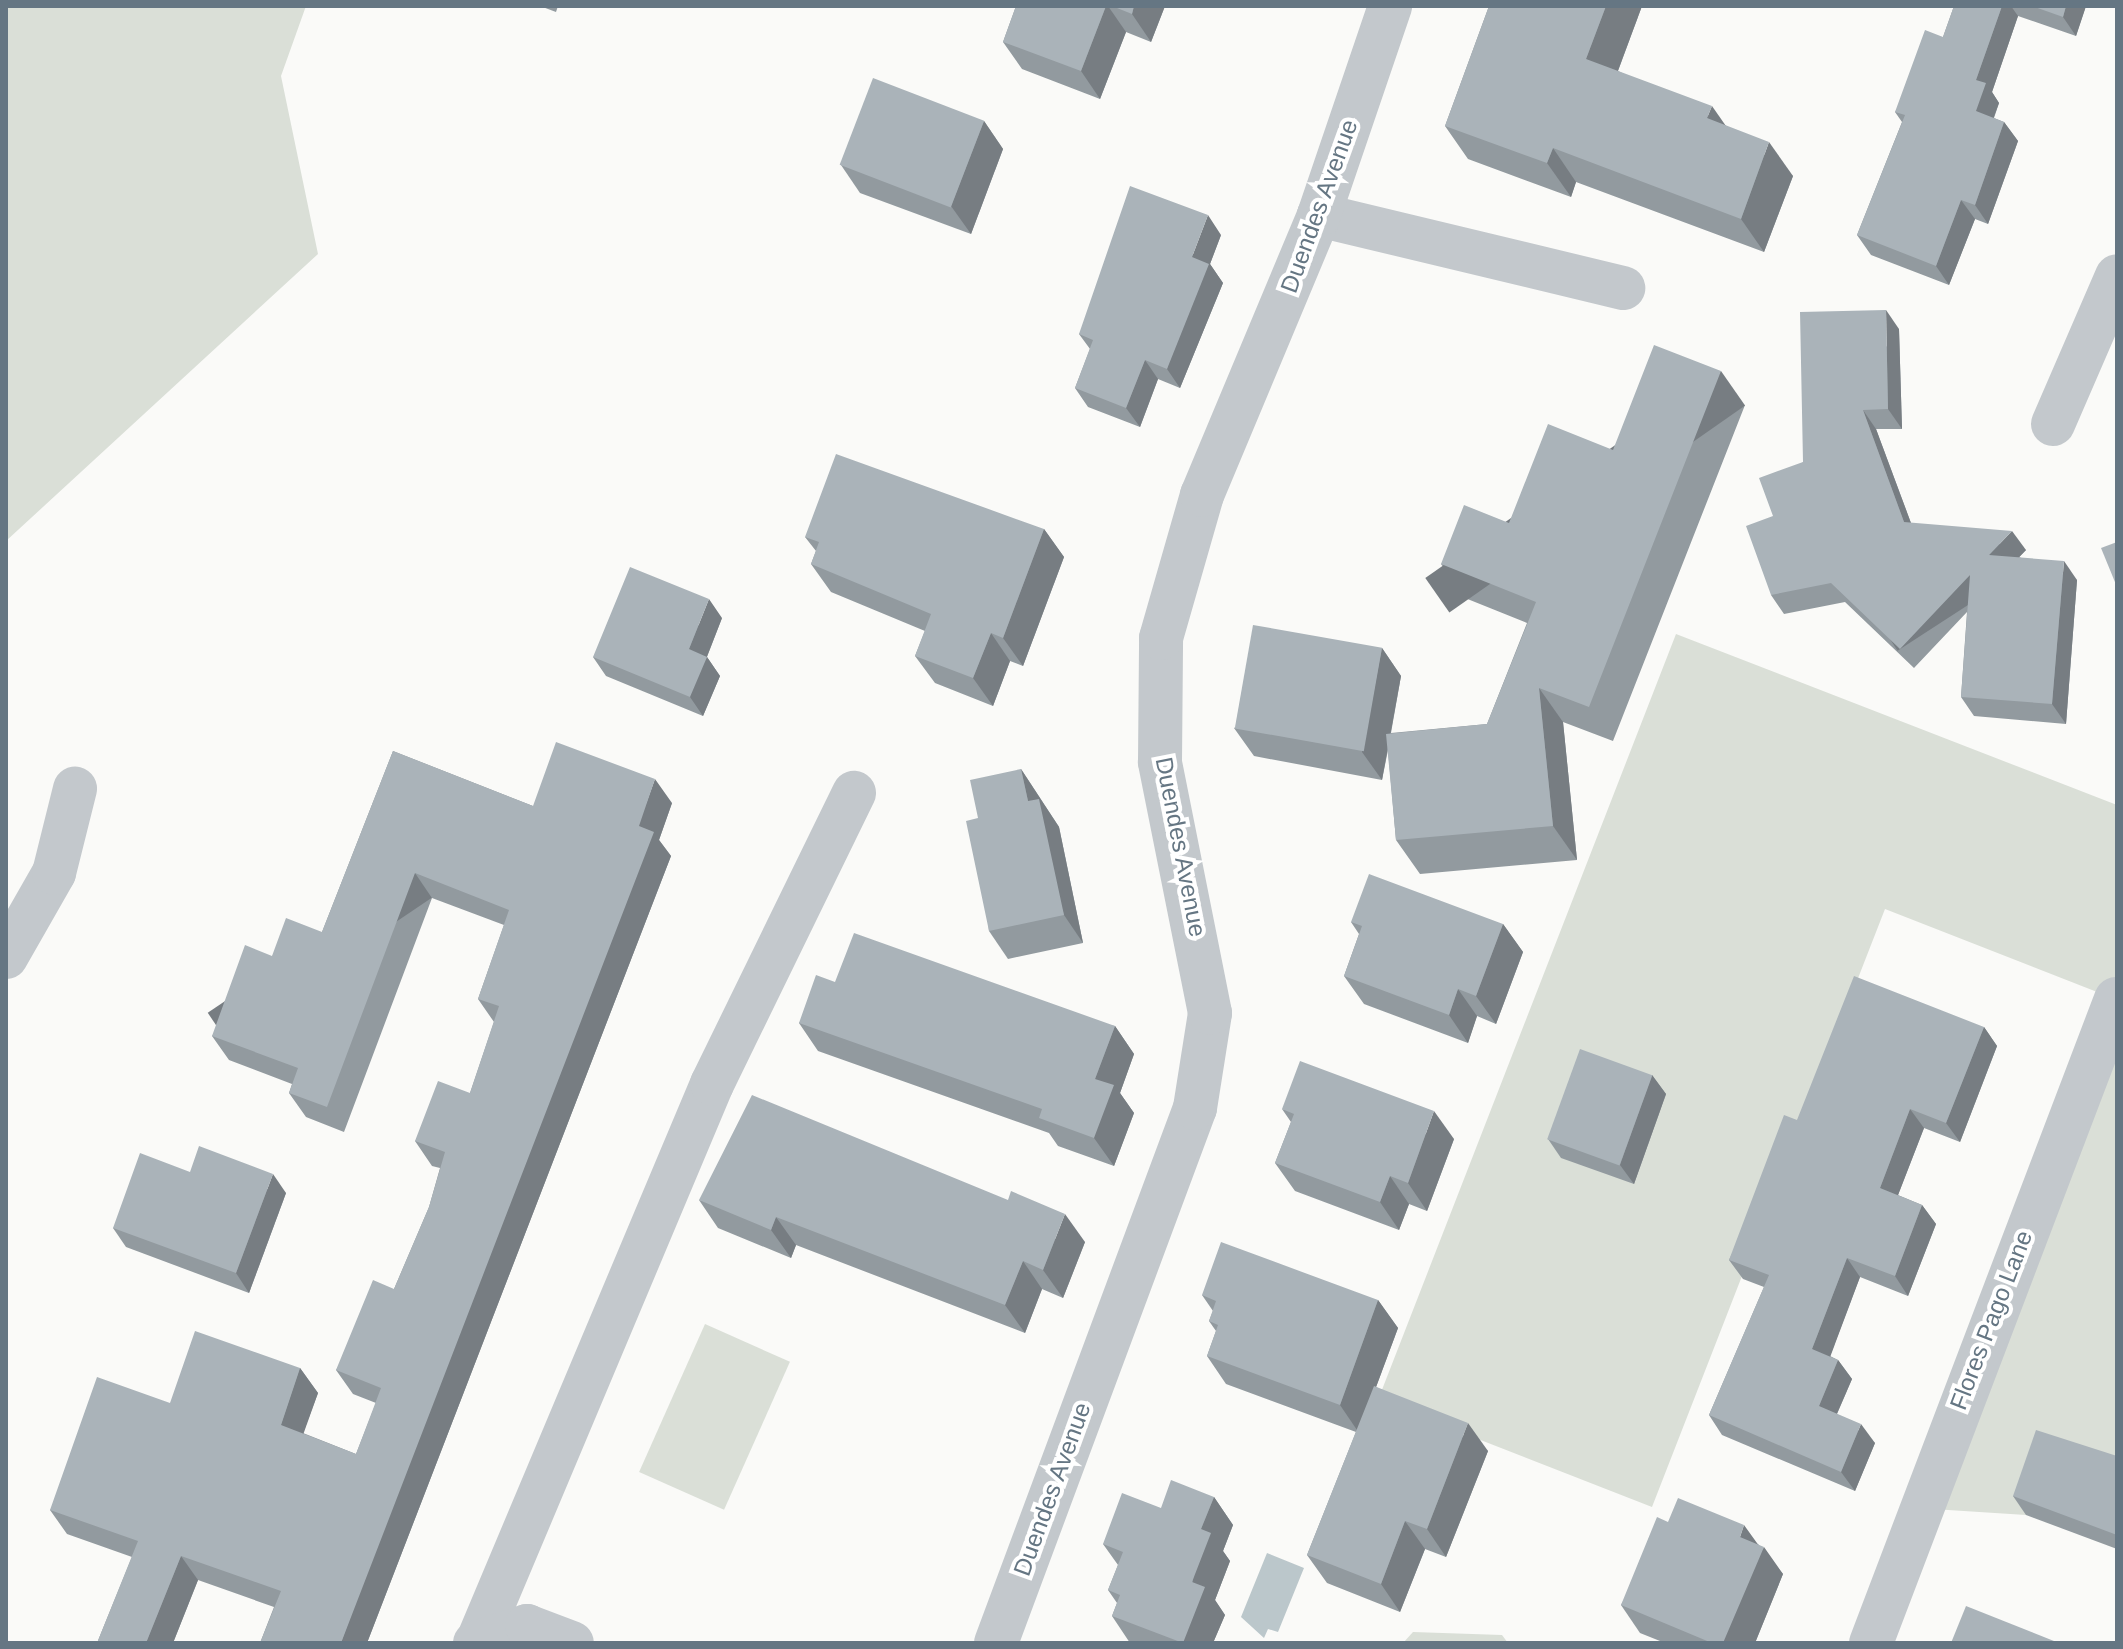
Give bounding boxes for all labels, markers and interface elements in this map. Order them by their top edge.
street label: Duendes Avenue [1274,115,1364,297]
street label: Duendes Avenue [1149,754,1213,940]
street label: Flores Pago Lane [1944,1226,2038,1414]
street label: Duendes Avenue [1007,1398,1097,1580]

